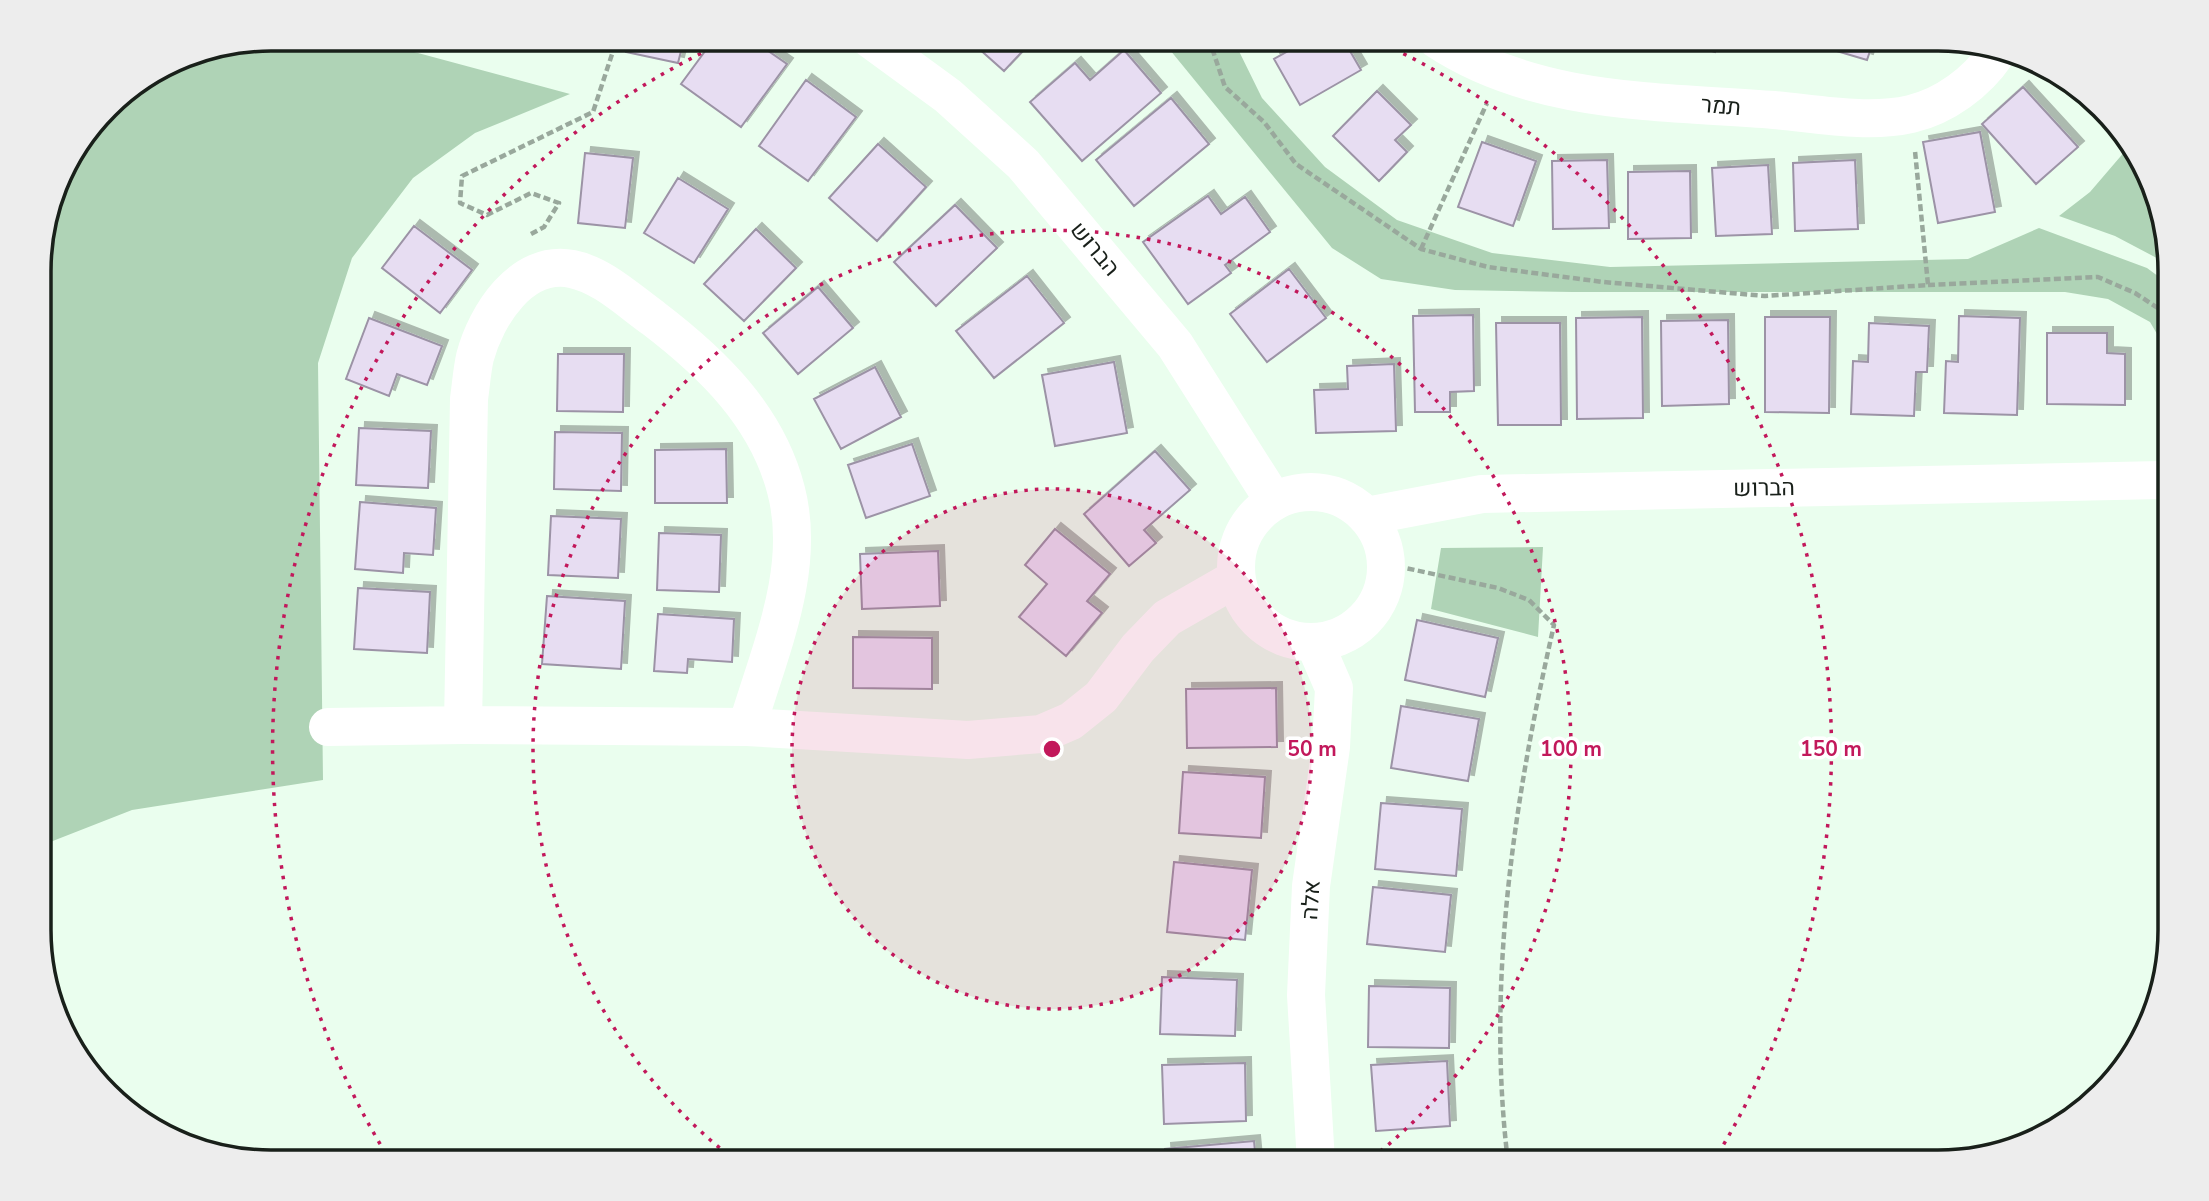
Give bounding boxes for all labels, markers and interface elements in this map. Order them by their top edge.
street label: תמר [1700,89,1742,123]
street label: הברוש [1063,215,1127,283]
street label: הברוש [1733,472,1795,504]
text: 50 m [1287,735,1337,763]
text: 100 m [1540,735,1602,763]
text: 150 m [1800,735,1862,763]
centre of rings [1040,737,1064,761]
street label: אלה [1294,879,1328,921]

